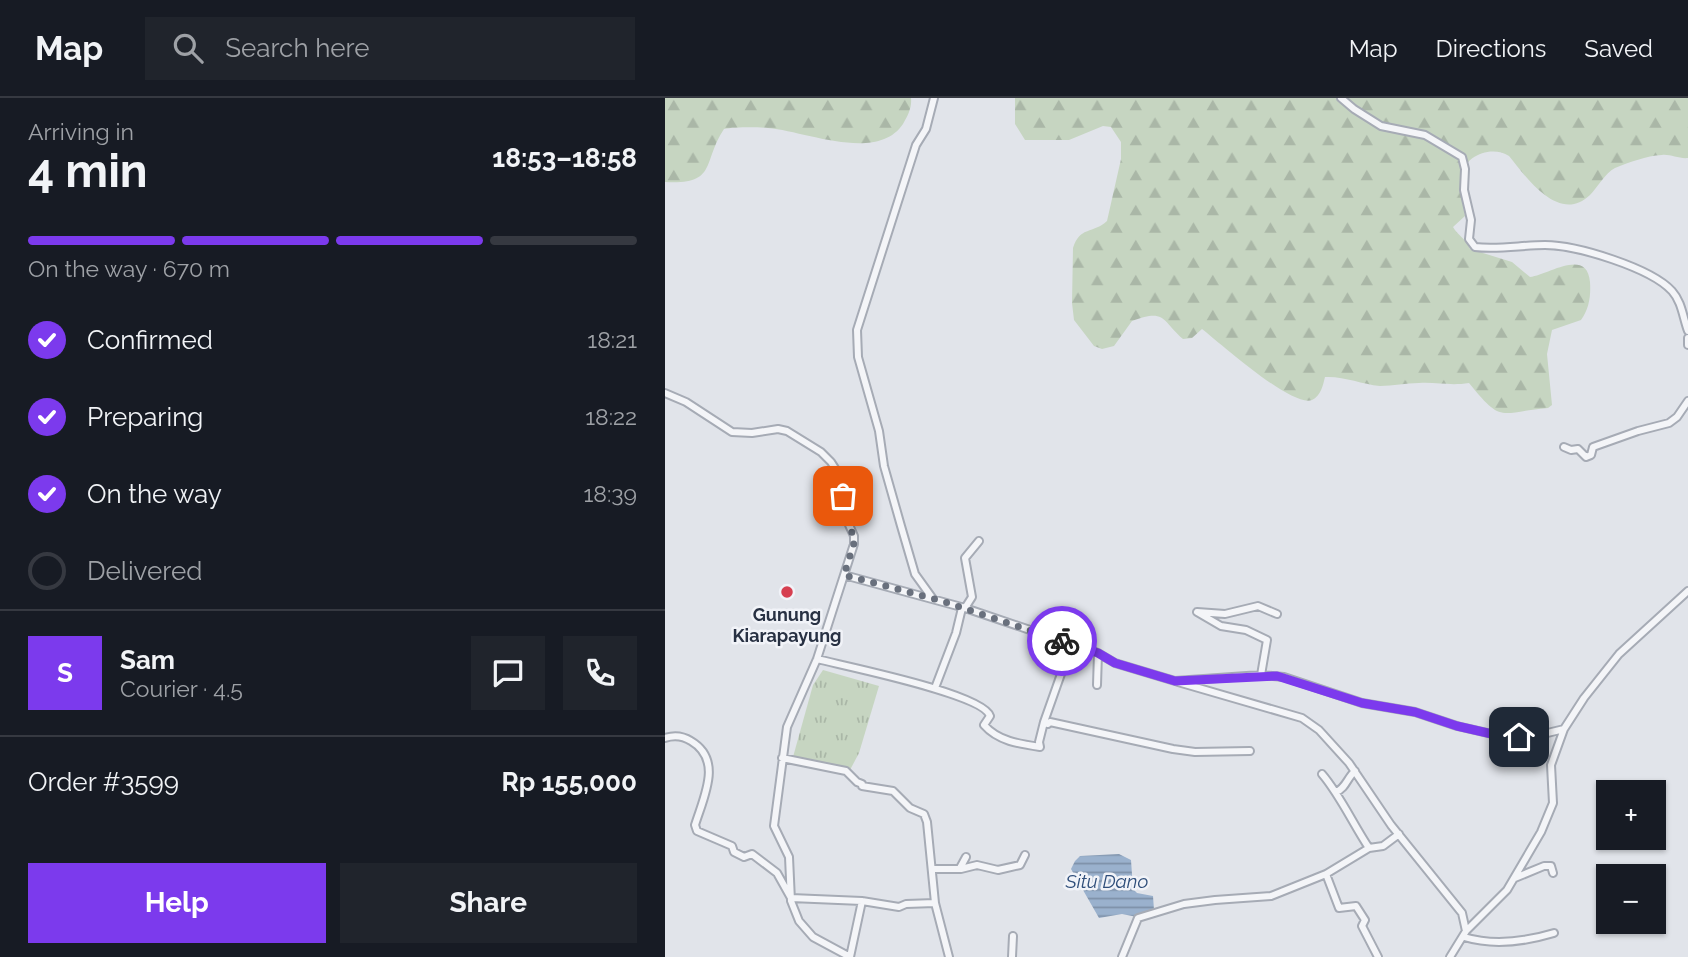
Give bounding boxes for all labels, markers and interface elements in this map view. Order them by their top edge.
search box [145,17,635,80]
text: Map [35,29,103,68]
icon: search [169,29,207,67]
text: Search here [225,33,370,63]
text: Map [1349,34,1398,63]
text: Directions [1436,34,1546,63]
text: Saved [1584,34,1653,63]
text: Arriving in [28,118,134,145]
text: 18:53–18:58 [492,143,637,173]
text: 4 min [28,144,148,198]
text: On the way · 670 m [28,255,230,282]
icon: check [28,321,66,359]
text: Confirmed [87,325,213,355]
text: 18:21 [587,326,637,353]
icon: check [28,398,66,436]
text: Preparing [87,402,203,432]
text: 18:22 [585,403,637,430]
pin [813,466,873,526]
icon: check [28,475,66,513]
icon: bag [824,477,862,515]
text: On the way [87,479,222,509]
text: 18:39 [583,480,637,507]
text: Delivered [87,556,202,586]
marker: Gunung Kiarapayung [779,584,795,600]
place label: Gunung Kiarapayung [733,604,841,646]
courier [1027,606,1097,676]
icon: bike [1043,622,1081,660]
button: chat [471,636,545,710]
button: phone [563,636,637,710]
text: Sam [120,645,175,675]
text: S [57,658,73,688]
text: Courier · 4.5 [120,675,243,702]
pin [1489,707,1549,767]
icon: home [1500,718,1538,756]
text: Order #3599 [28,767,179,797]
text: Rp 155,000 [502,767,637,797]
map controls [1596,780,1666,934]
button: + [1596,780,1666,850]
button: Help [28,863,326,943]
button: Share [340,863,637,943]
button: − [1596,864,1666,934]
water label: Situ Dano [1065,870,1148,892]

